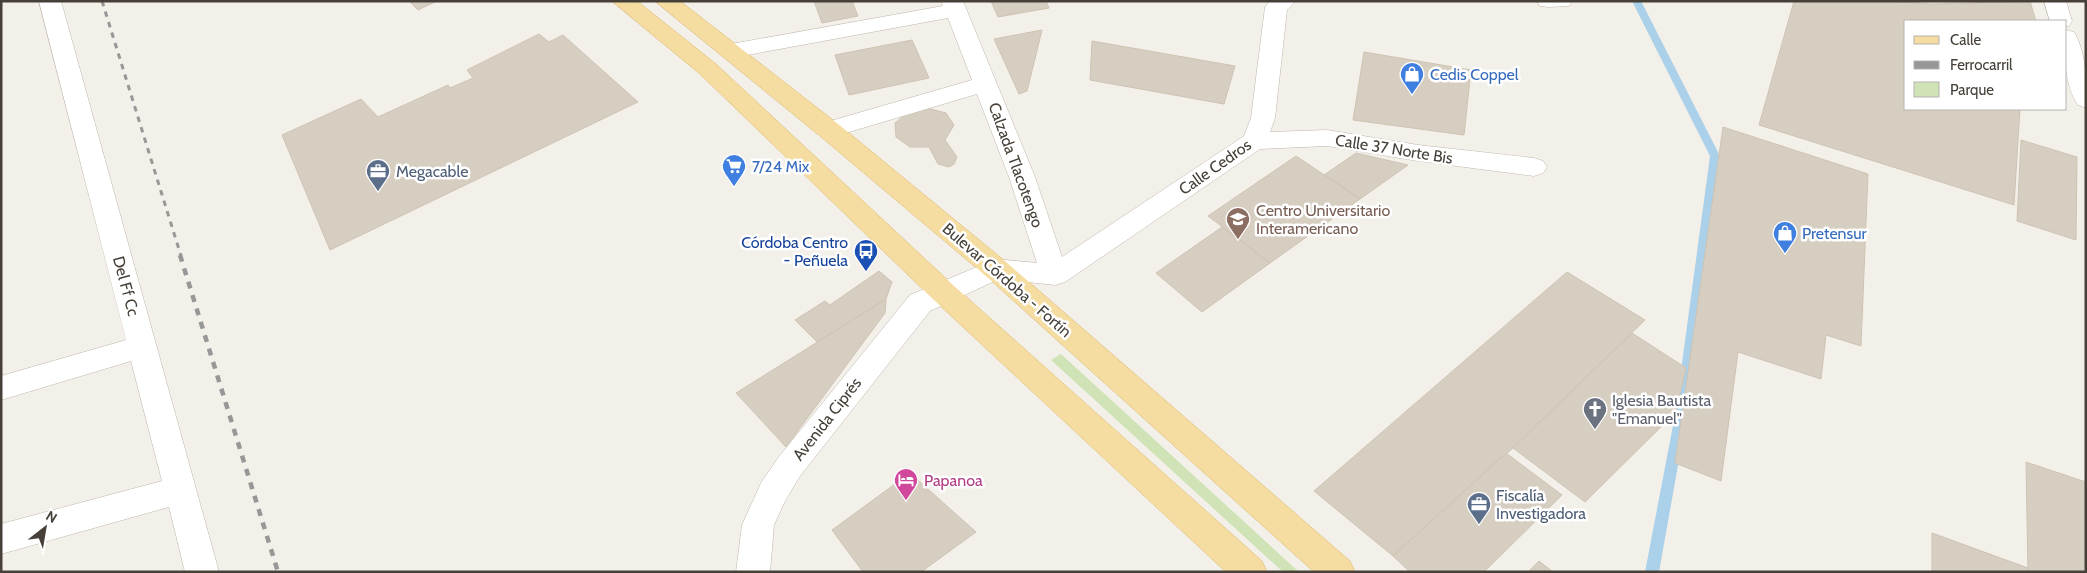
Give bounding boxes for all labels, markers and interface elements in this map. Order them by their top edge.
legend [1904,20,2067,110]
text: Calle [1950,31,1981,49]
text: Ferrocarril [1950,56,2013,74]
shop icon: Cedis Coppel [1399,61,1425,95]
place label: Cedis Coppel [1430,65,1519,84]
text: Parque [1950,81,1994,99]
street label: Calzada Tlacotengo [985,100,1048,230]
street label: Calle 37 Norte Bis [1334,130,1454,168]
street label: Calle Cedros [1175,135,1255,199]
supermarket icon: 7/24 Mix [721,153,747,187]
place label: 7/24 Mix [752,157,810,176]
office icon: Megacable [365,158,391,192]
place label: Megacable [396,162,468,181]
place label: Centro Universitario Interamericano [1256,201,1390,238]
school or university icon: Centro Universitario Interamericano [1225,206,1251,240]
street label: Bulevar Córdoba - Fortín [939,219,1075,341]
shop icon: Pretensur [1772,220,1798,254]
place label: Pretensur [1802,224,1868,243]
place label: Córdoba Centro - Peñuela [741,233,848,270]
bus stop icon: Córdoba Centro - Peñuela [853,238,879,272]
street label: Del Ff Cc [109,254,143,318]
street label: Avenida Ciprés [789,373,866,464]
place label: Iglesia Bautista "Emanuel" [1612,391,1711,428]
church icon: Iglesia Bautista "Emanuel" [1582,396,1608,430]
hotel icon: Papanoa [893,467,919,501]
place label: Papanoa [924,471,983,490]
place label: Fiscalía Investigadora [1496,486,1586,523]
office icon: Fiscalía Investigadora [1466,491,1492,525]
north arrow [20,503,70,553]
text: N [43,507,61,527]

